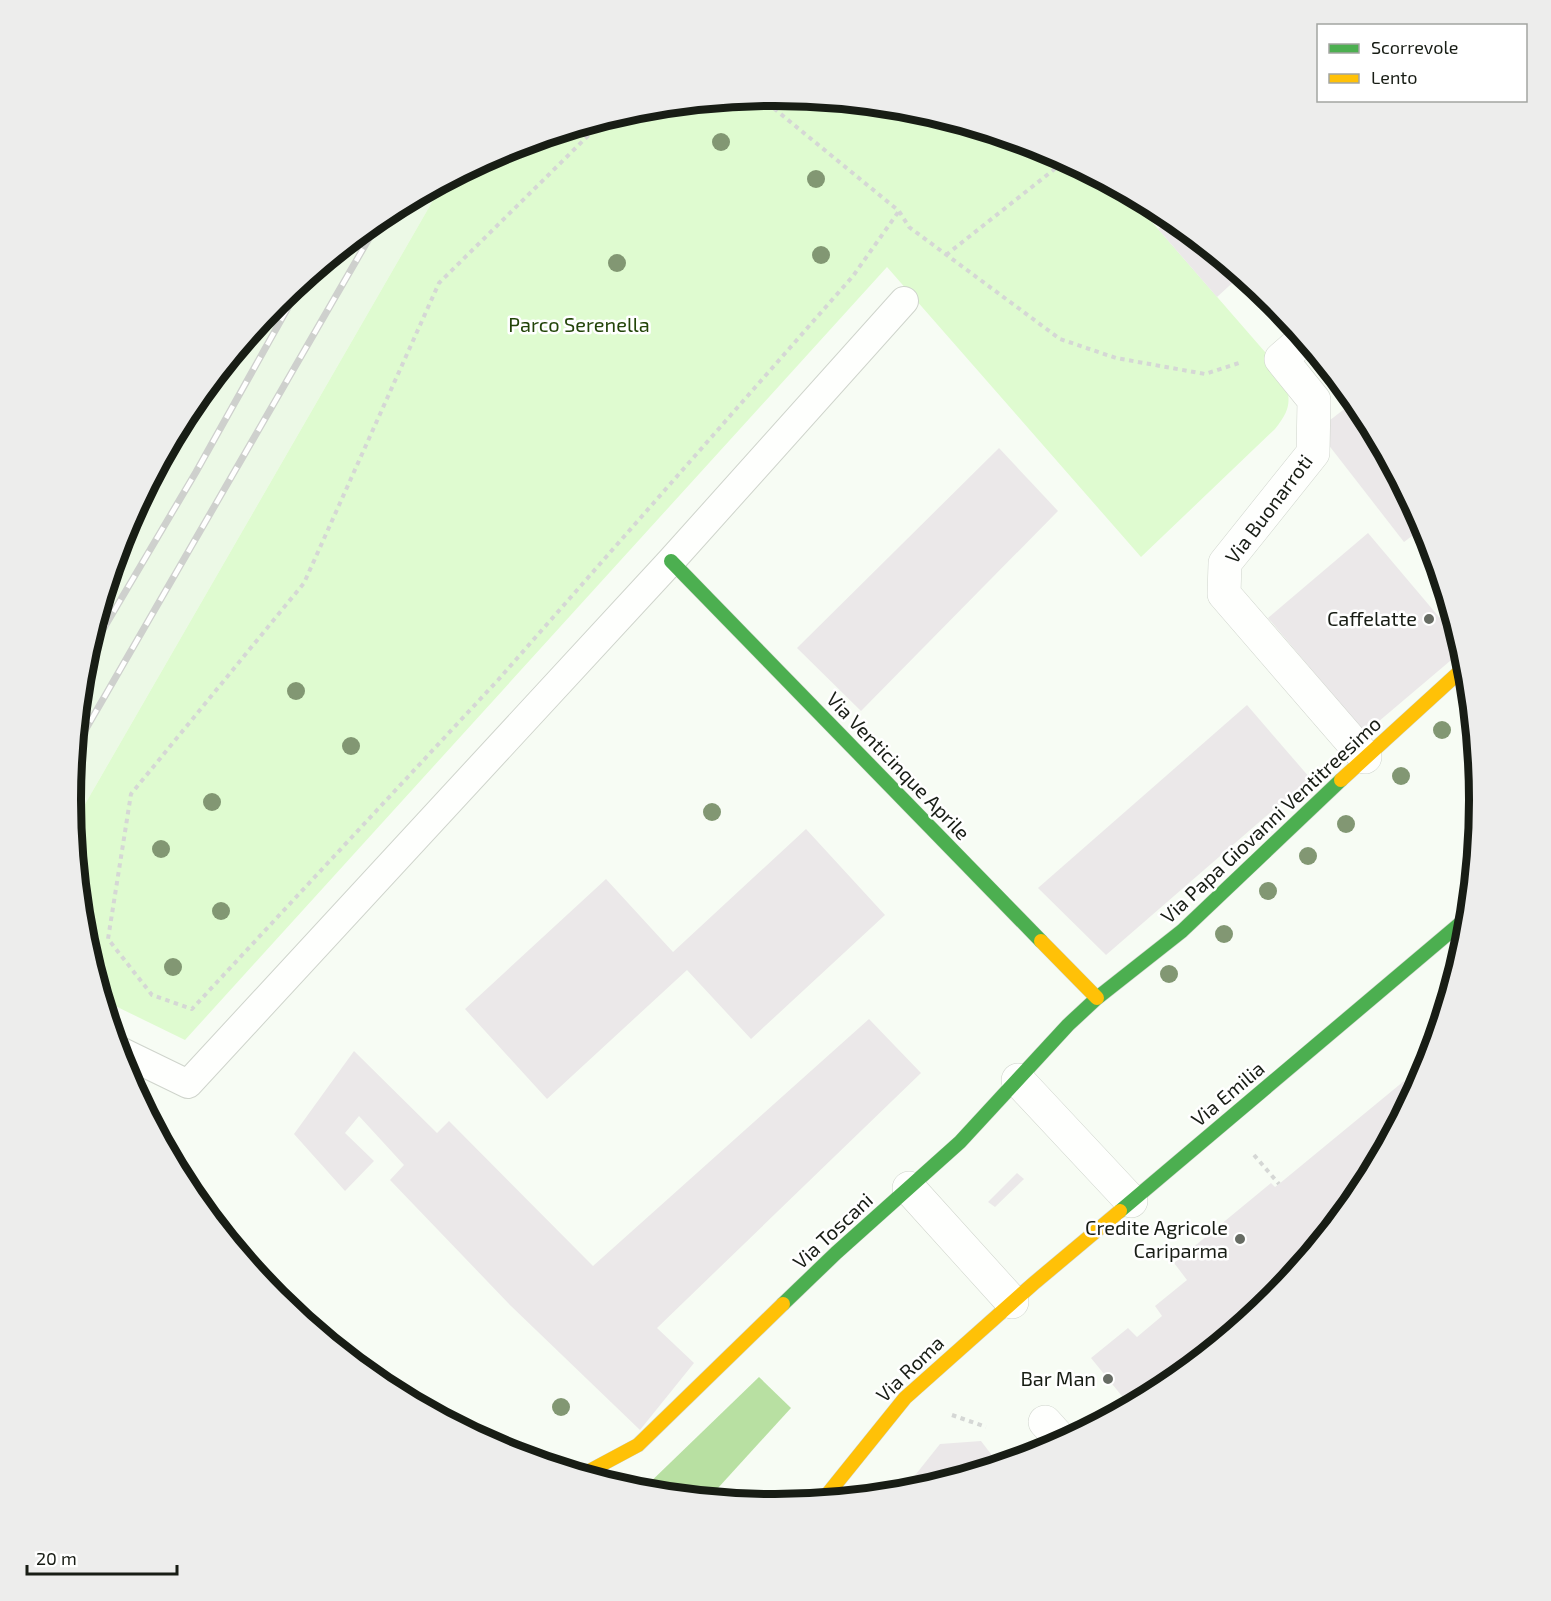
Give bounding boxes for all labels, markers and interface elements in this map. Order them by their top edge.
legend [1317,24,1527,102]
text: Scorrevole [1371,36,1458,58]
text: Lento [1371,66,1417,88]
park label: Parco Serenella [508,312,650,336]
street label: Via Buonarroti [1219,449,1317,568]
place label: Caffelatte [1327,606,1417,630]
marker: Caffelatte [1422,612,1436,626]
street label: Via Venticinque Aprile [822,686,975,844]
street label: Via Papa Giovanni Ventitreesimo [1155,711,1385,928]
street label: Via Emilia [1186,1056,1269,1131]
street label: Via Toscani [787,1187,877,1273]
place label: Credite Agricole Cariparma [1085,1215,1228,1262]
marker: Credite Agricole Cariparma [1233,1232,1247,1246]
street label: Via Roma [871,1330,948,1406]
place label: Bar Man [1020,1366,1096,1390]
marker: Bar Man [1101,1372,1115,1386]
scale bar [27,1538,177,1576]
text: 20 m [36,1547,77,1569]

